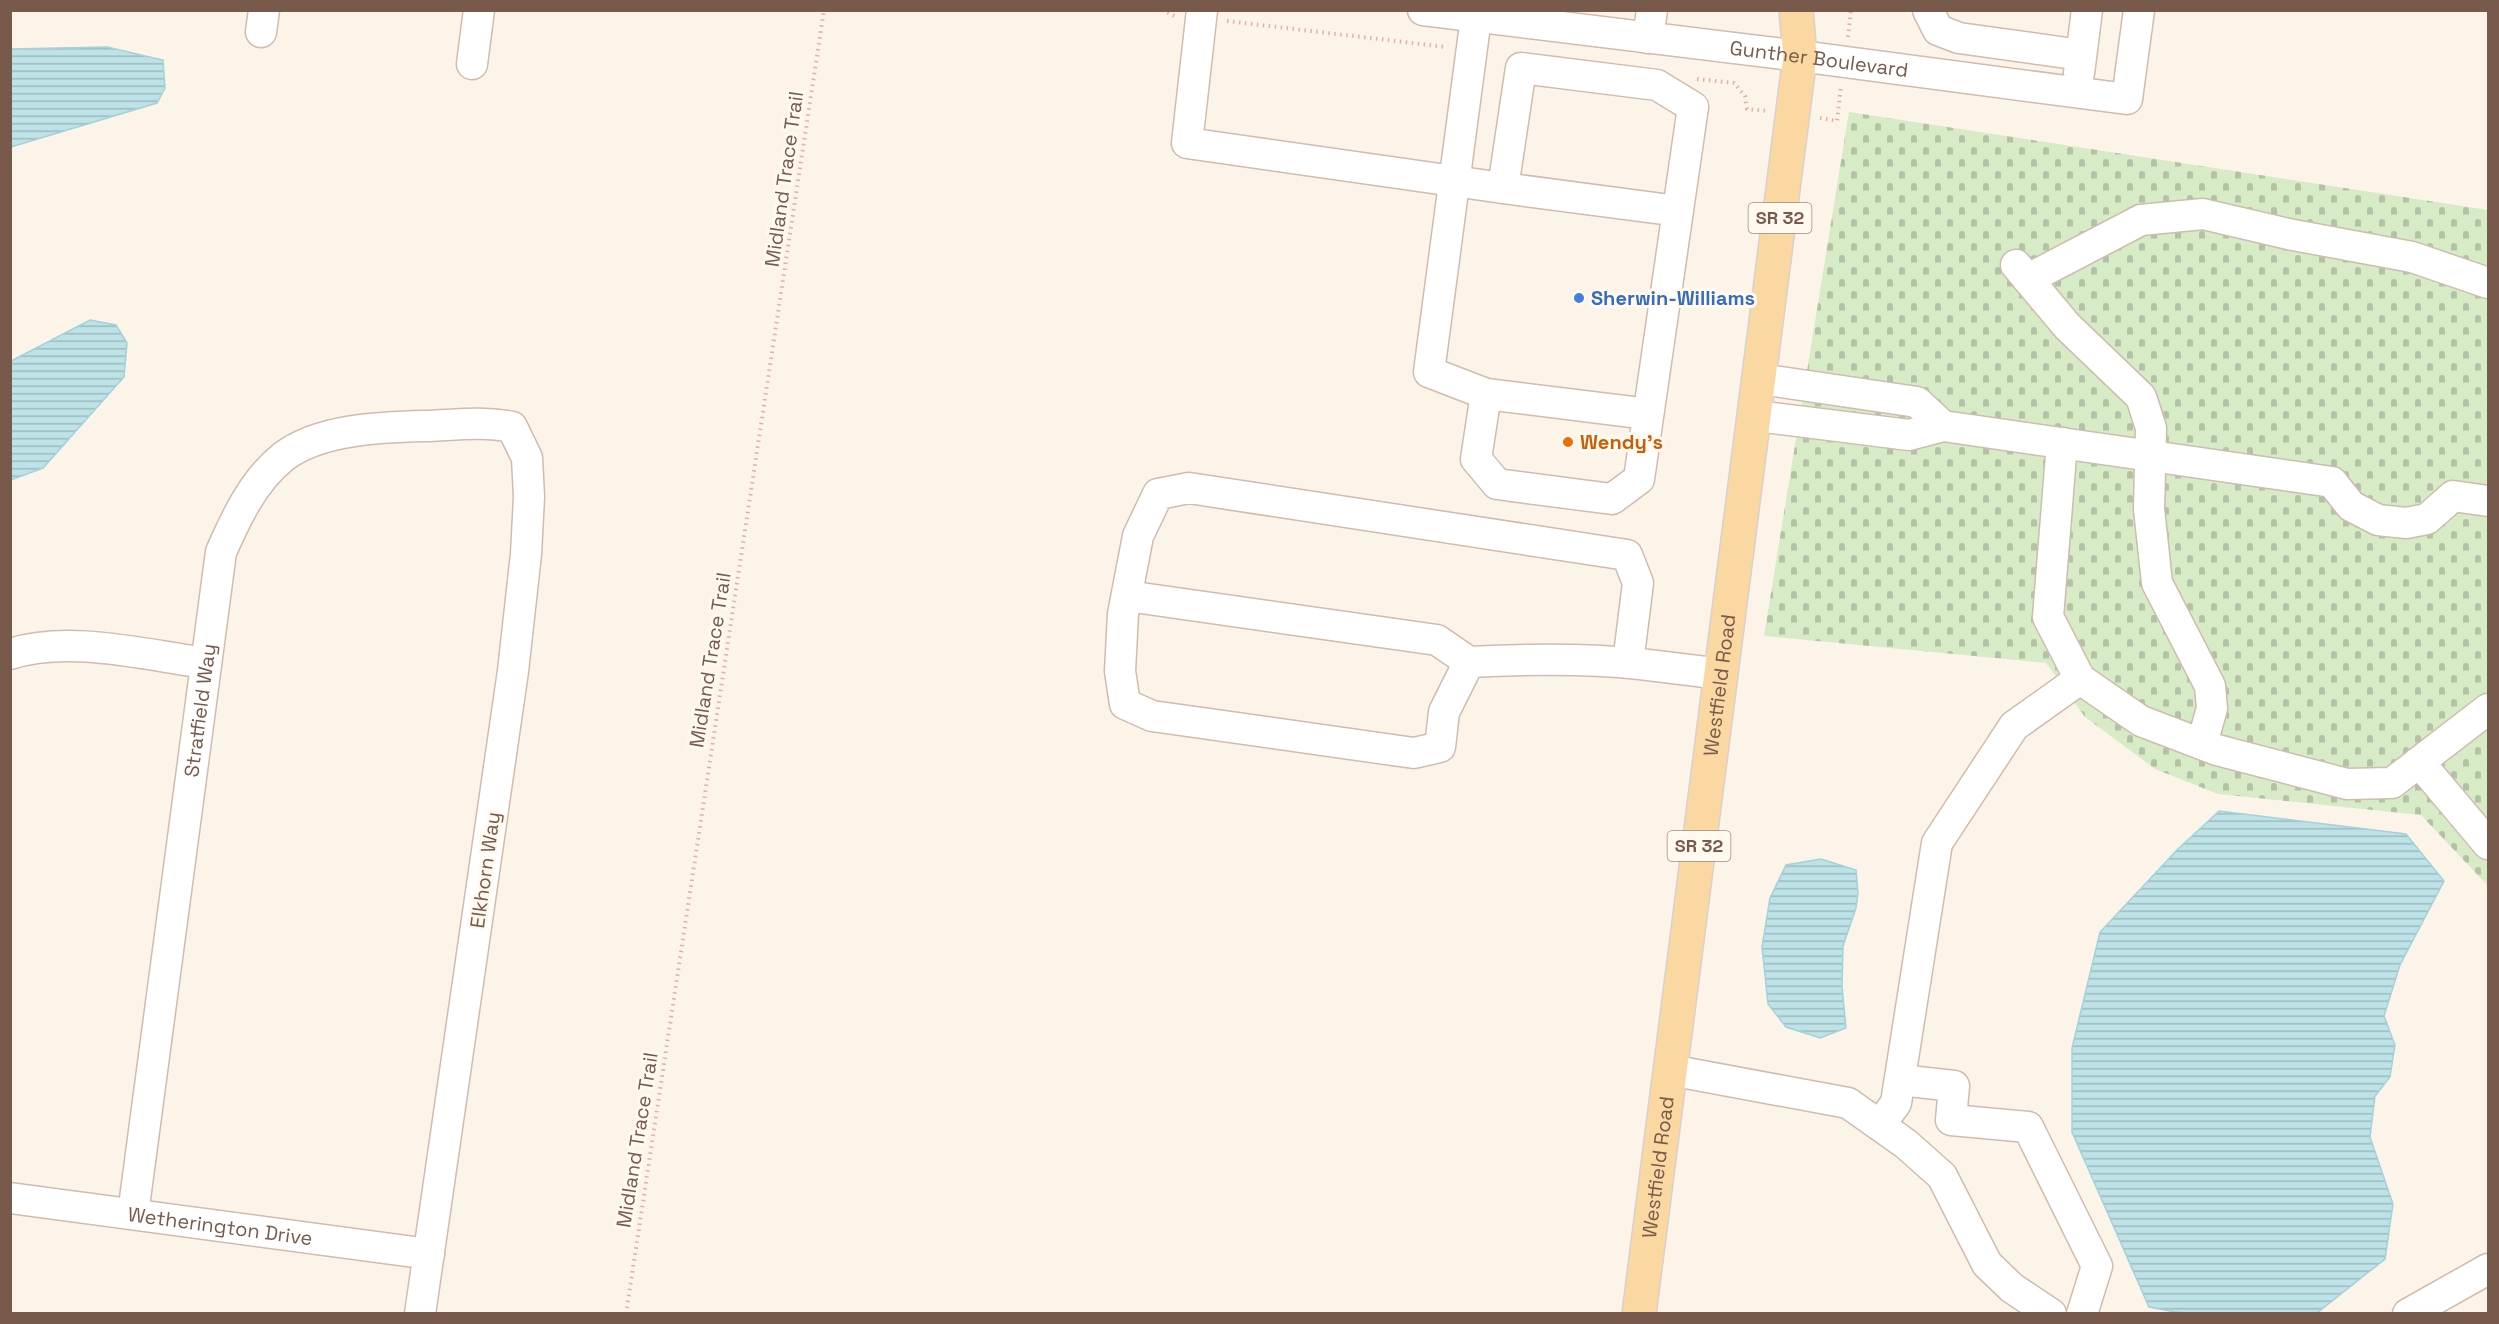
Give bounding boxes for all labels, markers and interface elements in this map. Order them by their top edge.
street label: Gunther Boulevard [1728,35,1910,83]
street label: Midland Trace Trail [759,90,809,268]
road number: SR 32 [1748,203,1812,233]
place label: Sherwin-Williams [1591,285,1755,311]
marker: Sherwin-Williams [1572,291,1586,305]
place label: Wendy's [1580,429,1663,455]
marker: Wendy's [1561,435,1575,449]
street label: Midland Trace Trail [683,571,737,749]
street label: Westfield Road [1698,613,1741,758]
street label: Stratfield Way [178,642,222,779]
street label: Elkhorn Way [464,810,506,930]
road number: SR 32 [1668,831,1730,861]
street label: Midland Trace Trail [610,1051,664,1229]
street label: Westfield Road [1636,1095,1680,1240]
street label: Wetherington Drive [126,1201,314,1251]

